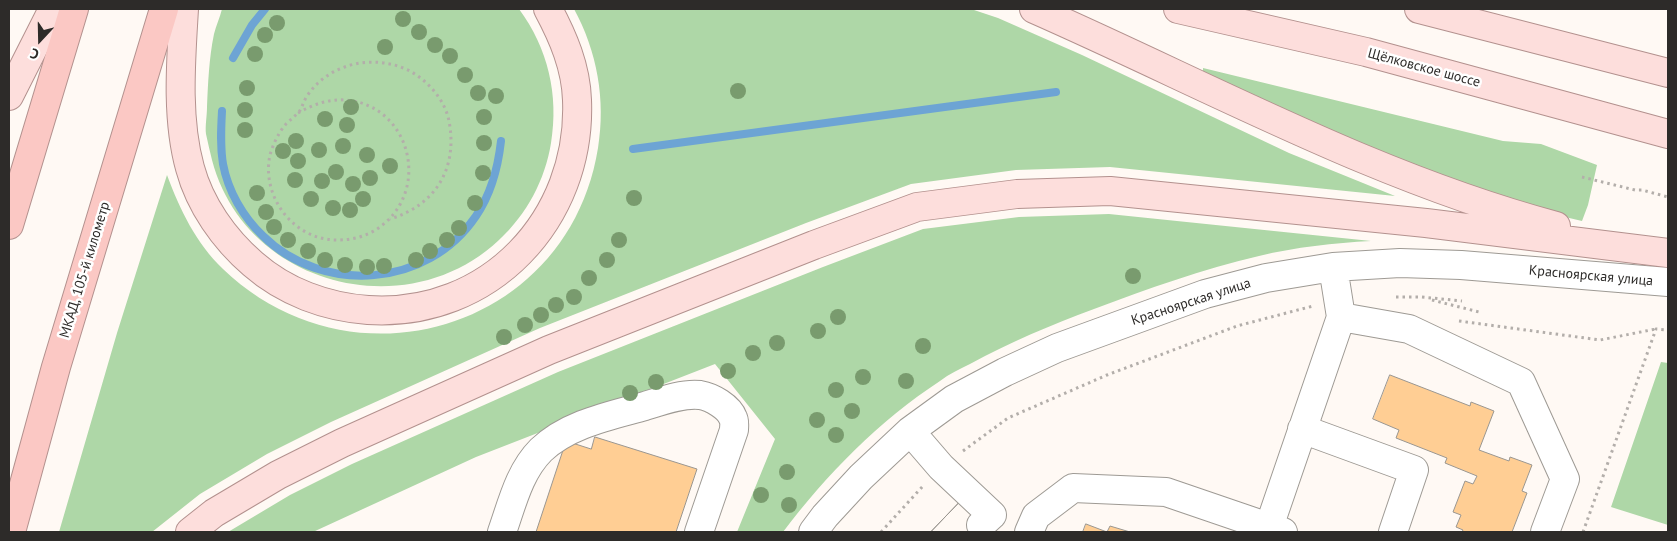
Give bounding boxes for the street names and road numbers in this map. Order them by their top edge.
street label: Щёлковское шоссе [1366,45,1482,91]
street label: МКАД, 105-й километр [56,200,114,340]
street label: Красноярская улица [1528,262,1654,290]
street label: Красноярская улица [1129,275,1253,329]

